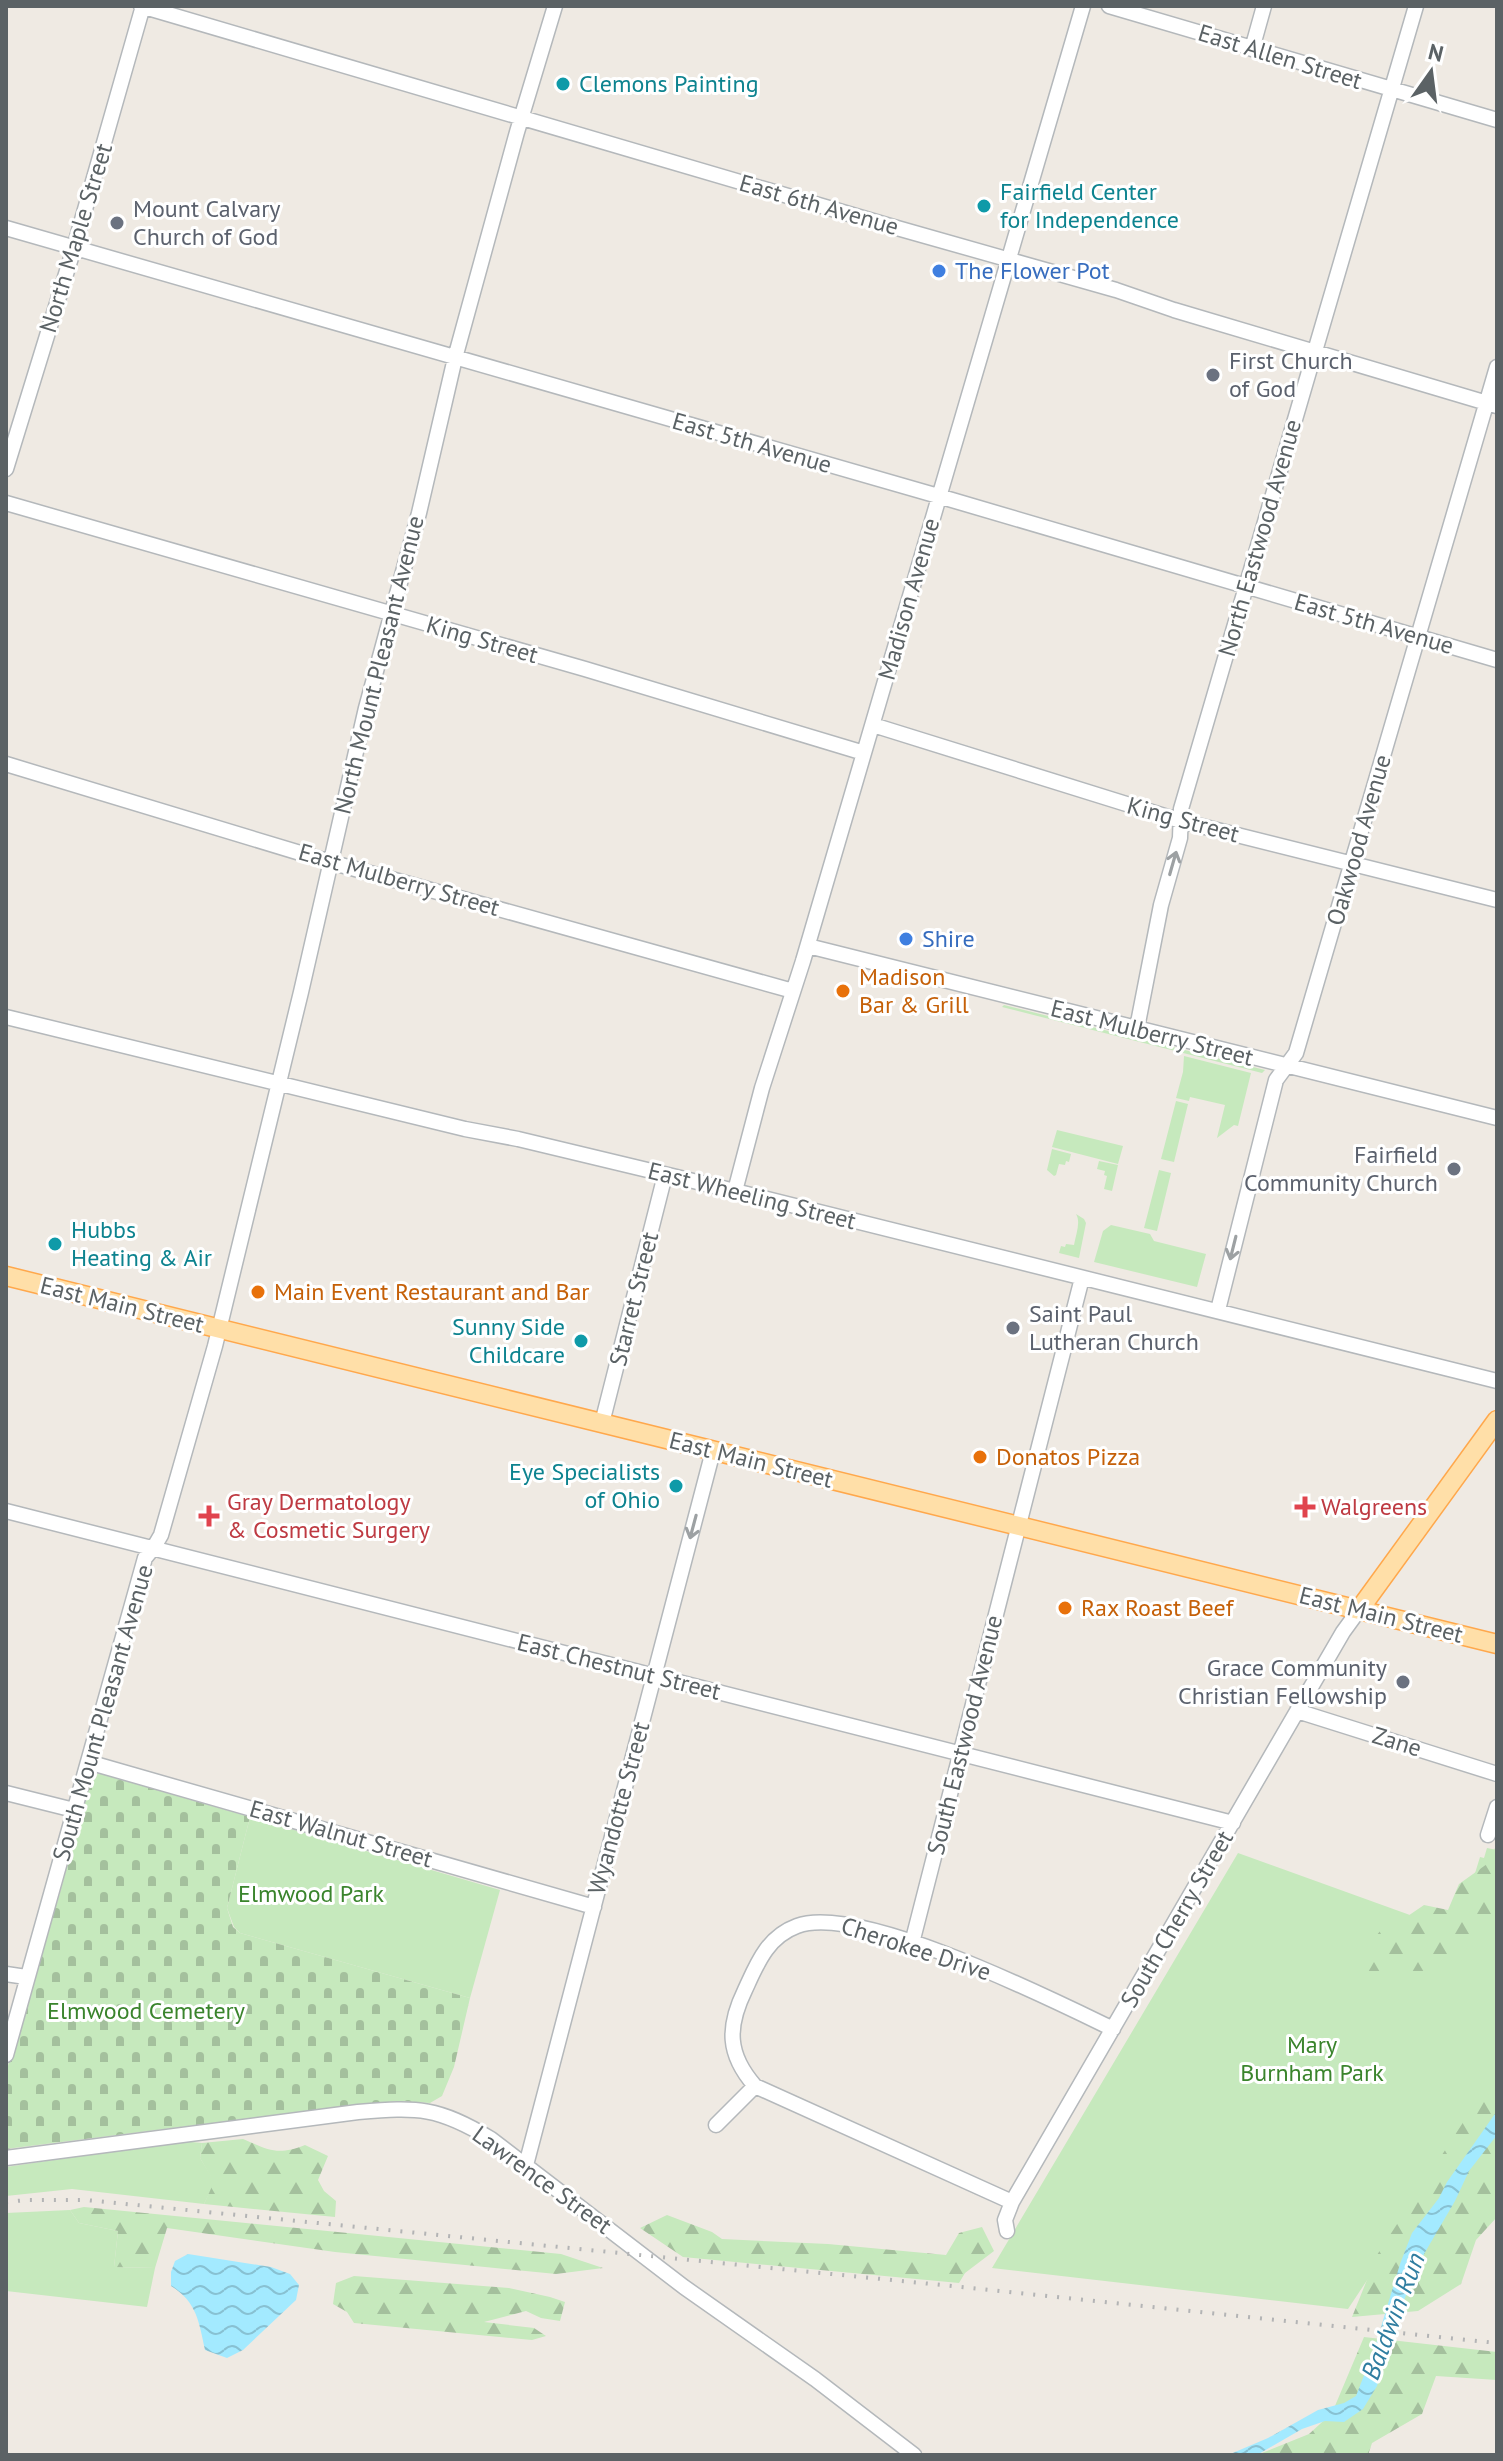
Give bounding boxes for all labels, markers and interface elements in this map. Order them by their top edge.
street label: East Allen Street [1194,17,1366,96]
north arrow [1391,32,1471,112]
text: N [1425,37,1446,68]
place label: Clemons Painting [579,68,759,99]
marker: Clemons Painting [554,75,572,93]
street label: North Maple Street [32,139,119,336]
street label: East 6th Avenue [736,167,902,242]
place label: Fairfield Center for Independence [1000,176,1179,235]
place label: Mount Calvary Church of God [133,193,280,252]
marker: Fairfield Center for Independence [975,197,993,215]
marker: Mount Calvary Church of God [108,214,126,232]
place label: The Flower Pot [955,255,1110,286]
marker: The Flower Pot [930,262,948,280]
place label: First Church of God [1229,345,1353,404]
marker: First Church of God [1204,366,1222,384]
street label: East 5th Avenue [669,405,835,480]
street label: North Eastwood Avenue [1211,416,1308,660]
street label: North Mount Pleasant Avenue [326,512,431,817]
street label: Madison Avenue [871,514,946,683]
street label: East 5th Avenue [1291,586,1457,661]
street label: King Street [423,609,542,670]
street label: Oakwood Avenue [1319,751,1398,929]
street label: King Street [1124,790,1243,849]
street label: East Mulberry Street [295,836,503,923]
one-way arrow [1166,851,1181,877]
place label: Shire [922,923,975,954]
marker: Shire [897,930,915,948]
place label: Madison Bar & Grill [859,961,969,1020]
marker: Madison Bar & Grill [834,982,852,1000]
street label: East Mulberry Street [1048,992,1257,1073]
place label: Fairfield Community Church [1244,1139,1438,1198]
street label: East Wheeling Street [645,1155,859,1236]
marker: Fairfield Community Church [1445,1160,1463,1178]
place label: Hubbs Heating & Air [71,1214,212,1273]
street label: Starret Street [602,1229,665,1369]
marker: Hubbs Heating & Air [46,1235,64,1253]
one-way arrow [1225,1235,1240,1261]
street label: East Main Street [37,1269,207,1340]
place label: Main Event Restaurant and Bar [274,1276,589,1307]
marker: Main Event Restaurant and Bar [249,1283,267,1301]
place label: Saint Paul Lutheran Church [1029,1298,1199,1357]
place label: Sunny Side Childcare [452,1311,565,1370]
marker: Saint Paul Lutheran Church [1004,1319,1022,1337]
marker: Sunny Side Childcare [572,1332,590,1350]
street label: East Main Street [666,1424,836,1495]
place label: Donatos Pizza [996,1441,1140,1472]
marker: Donatos Pizza [971,1448,989,1466]
place label: Eye Specialists of Ohio [509,1456,660,1515]
marker: Eye Specialists of Ohio [667,1477,685,1495]
place label: Gray Dermatology & Cosmetic Surgery [227,1486,430,1545]
place label: Walgreens [1321,1491,1427,1522]
marker: Walgreens [1296,1498,1314,1516]
marker: Gray Dermatology & Cosmetic Surgery [198,1505,220,1527]
one-way arrow [685,1513,700,1539]
street label: South Mount Pleasant Avenue [45,1561,160,1865]
street label: East Main Street [1296,1579,1466,1650]
place label: Rax Roast Beef [1081,1592,1235,1623]
marker: Rax Roast Beef [1056,1599,1074,1617]
street label: South Eastwood Avenue [920,1612,1009,1858]
street label: East Chestnut Street [514,1626,724,1707]
place label: Grace Community Christian Fellowship [1178,1652,1387,1711]
marker: Grace Community Christian Fellowship [1394,1673,1412,1691]
street label: Wyandotte Street [581,1718,656,1898]
street label: Zane [1369,1719,1425,1764]
street label: East Walnut Street [246,1793,436,1874]
street label: South Cherry Street [1113,1825,1240,2013]
park label: Elmwood Park [238,1878,384,1909]
street label: Cherokee Drive [837,1910,995,1987]
park label: Elmwood Cemetery [47,1995,245,2026]
park label: Mary Burnham Park [1240,2029,1384,2088]
street label: Lawrence Street [466,2119,618,2241]
water label: Baldwin Run [1353,2248,1432,2384]

